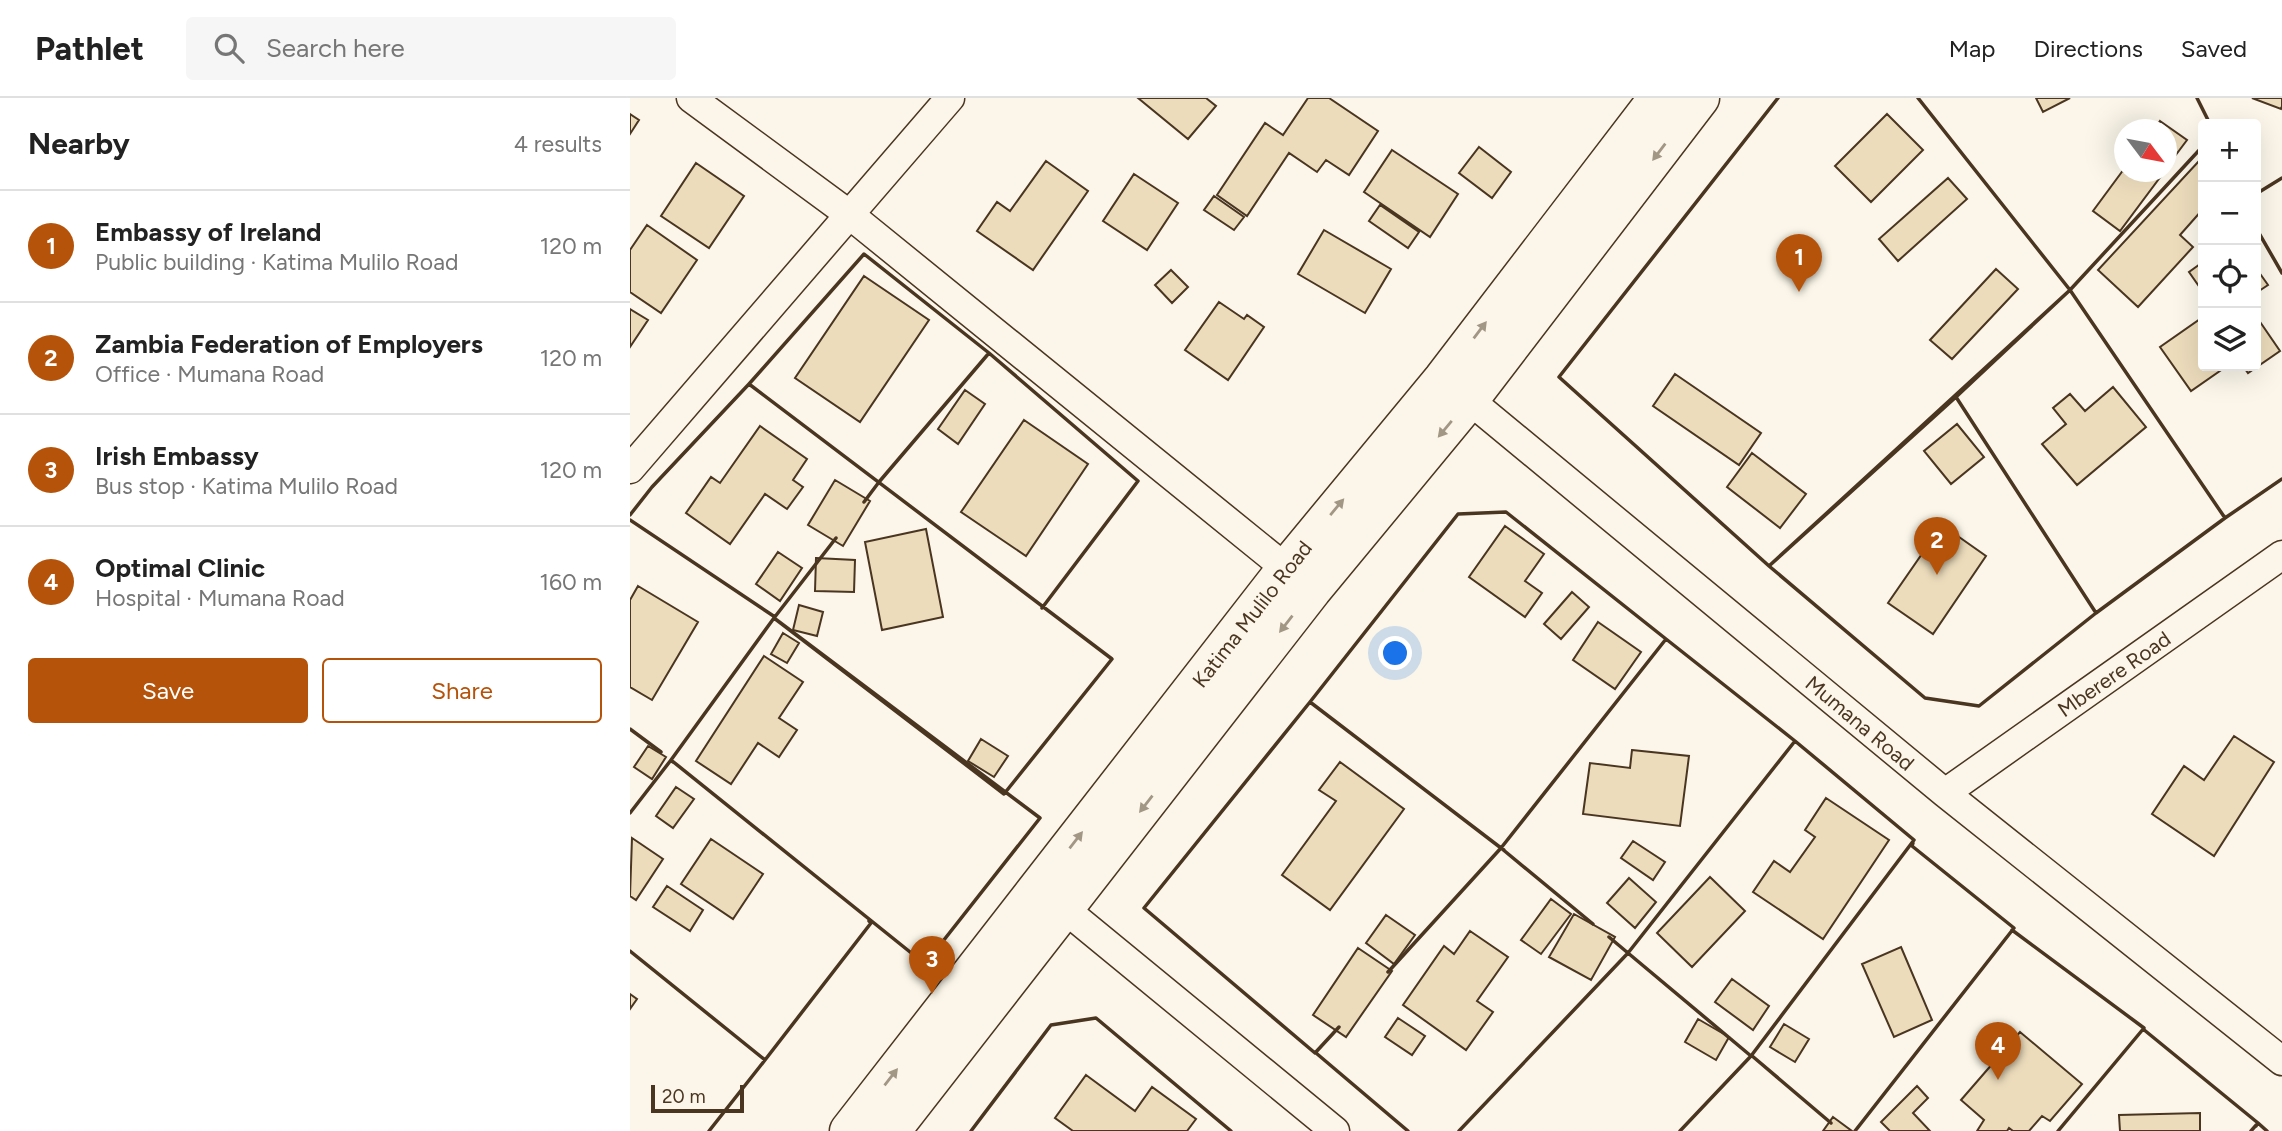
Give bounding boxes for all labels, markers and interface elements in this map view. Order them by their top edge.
search box [186,17,676,80]
text: Pathlet [35,29,144,68]
icon: search [210,29,248,67]
text: Search here [266,32,405,64]
text: Map [1949,34,1995,63]
text: Directions [2033,34,2143,63]
text: Saved [2181,34,2247,63]
north arrow [2114,119,2177,182]
map controls [2198,119,2261,371]
button: + [2198,119,2261,182]
text: Nearby [28,125,130,162]
text: 4 results [514,130,602,158]
one-way arrow [1652,143,1666,161]
button: − [2198,182,2261,245]
text: Embassy of Ireland [95,216,321,248]
text: 1 [46,232,56,260]
text: 120 m [540,232,602,260]
pin: 1 [1776,234,1822,292]
button: locate [2198,245,2261,308]
text: Public building · Katima Mulilo Road [95,248,458,276]
button: layers [2198,308,2261,371]
one-way arrow [1473,321,1487,339]
text: Zambia Federation of Employers [95,328,483,360]
text: 2 [44,344,58,372]
text: 120 m [540,344,602,372]
text: Office · Mumana Road [95,360,324,388]
one-way arrow [1438,421,1453,438]
text: Irish Embassy [95,440,259,472]
text: 3 [45,456,57,484]
text: 120 m [540,456,602,484]
text: Bus stop · Katima Mulilo Road [95,472,398,500]
one-way arrow [1329,498,1344,515]
pin: 2 [1914,517,1960,575]
street label: Katima Mulilo Road [1187,536,1317,692]
text: Optimal Clinic [95,552,265,584]
text: 4 [44,568,58,596]
text: 160 m [539,568,602,596]
text: Hospital · Mumana Road [95,584,345,612]
one-way arrow [1278,615,1293,633]
street label: Mberere Road [2053,626,2175,722]
your location [1378,636,1412,670]
button: Save [28,658,308,723]
button: Share [322,658,602,723]
street label: Mumana Road [1801,670,1919,776]
one-way arrow [1139,795,1154,813]
one-way arrow [1069,832,1084,850]
pin: 3 [909,936,955,994]
pin: 4 [1975,1022,2021,1080]
one-way arrow [883,1069,898,1087]
scale bar [651,1082,744,1114]
text: 20 m [662,1085,706,1108]

